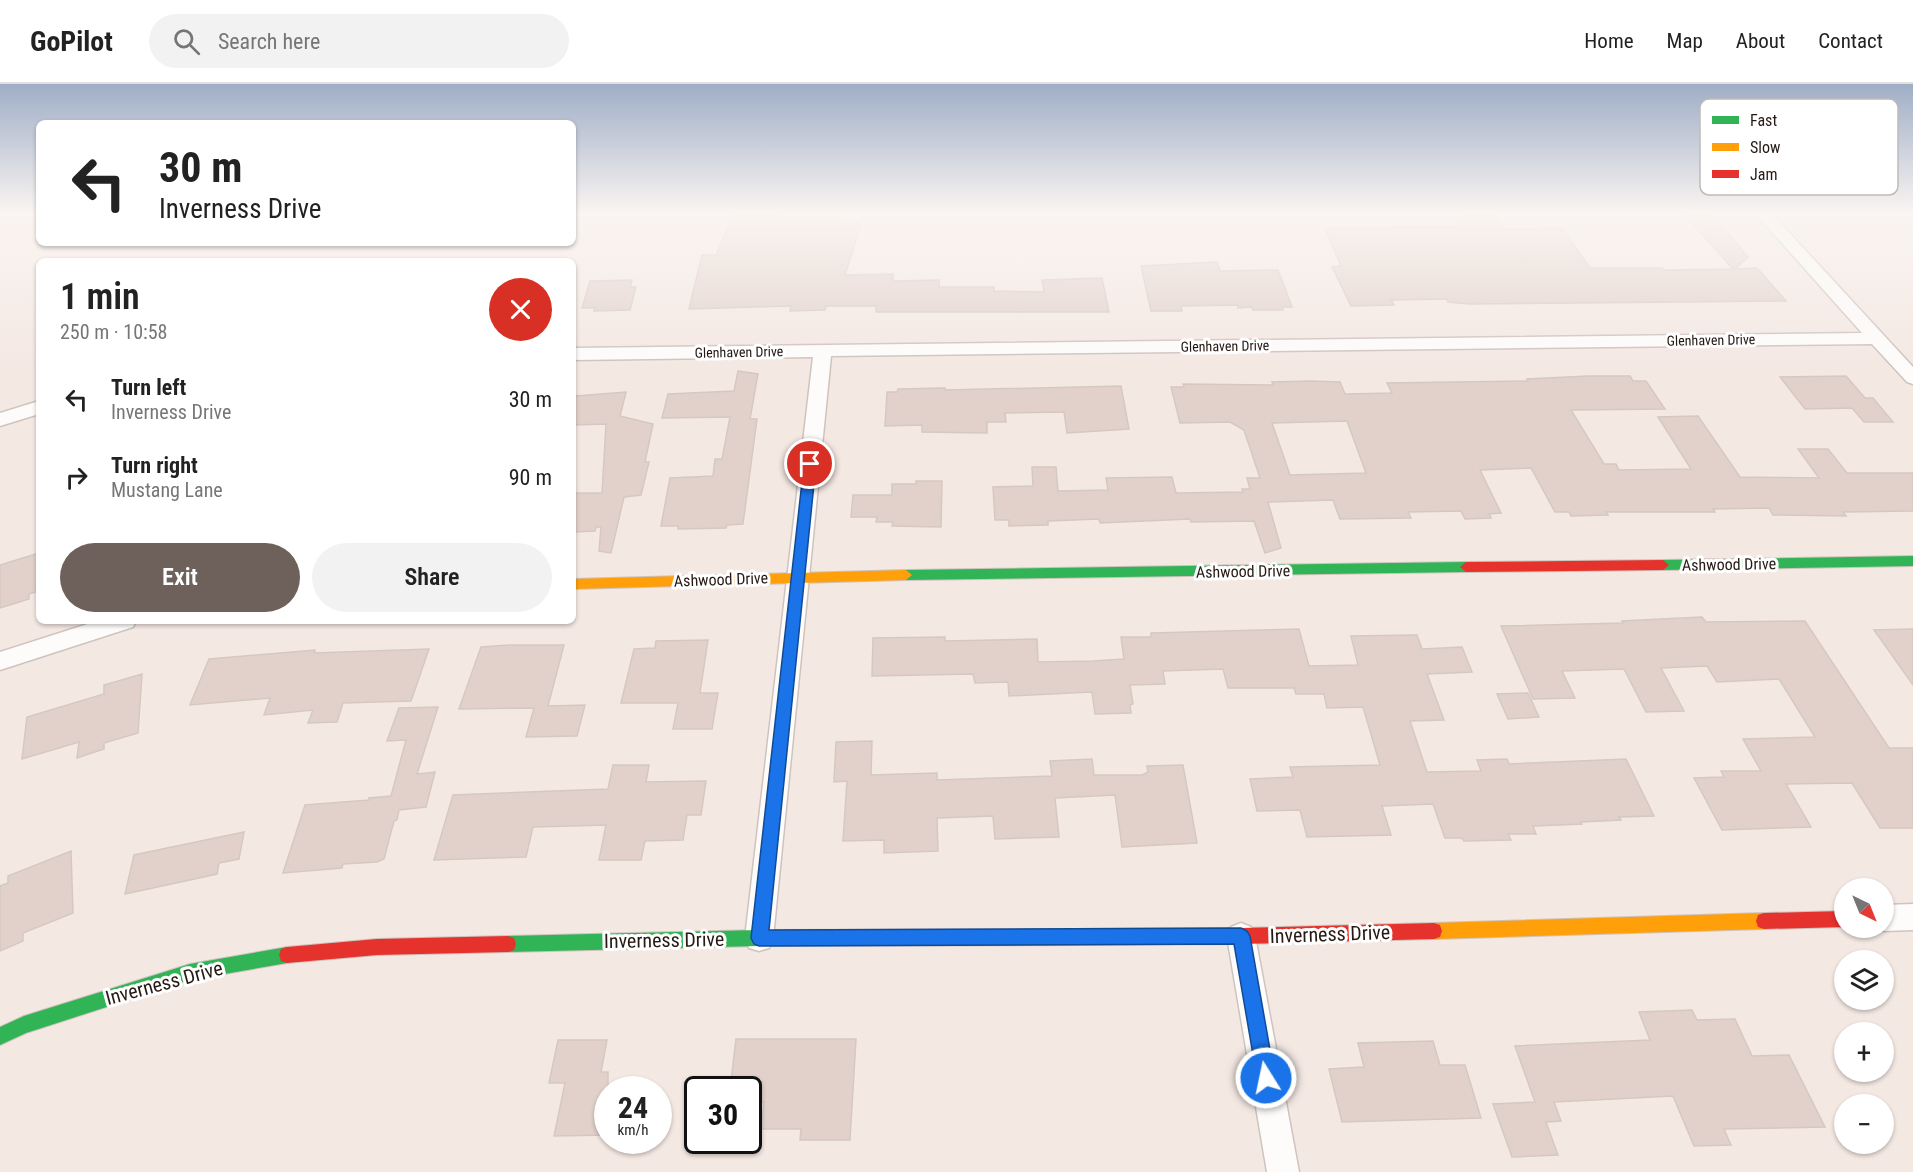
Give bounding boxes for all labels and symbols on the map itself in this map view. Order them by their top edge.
legend [1700,99,1898,195]
text: Fast [1750,111,1777,130]
text: Slow [1750,138,1780,157]
text: Jam [1750,165,1777,184]
street label: Glenhaven Drive [1667,331,1756,349]
street label: Glenhaven Drive [1181,337,1270,355]
street label: Glenhaven Drive [695,343,784,361]
pin [784,438,835,489]
street label: Ashwood Drive [1682,554,1776,575]
street label: Ashwood Drive [1196,561,1290,582]
street label: Ashwood Drive [674,568,768,591]
north arrow [1834,878,1894,938]
street label: Inverness Drive [1269,920,1391,948]
street label: Inverness Drive [604,927,724,953]
street label: Inverness Drive [103,956,225,1010]
position arrow [1234,1046,1298,1110]
speed limit sign: 30 [684,1076,762,1154]

